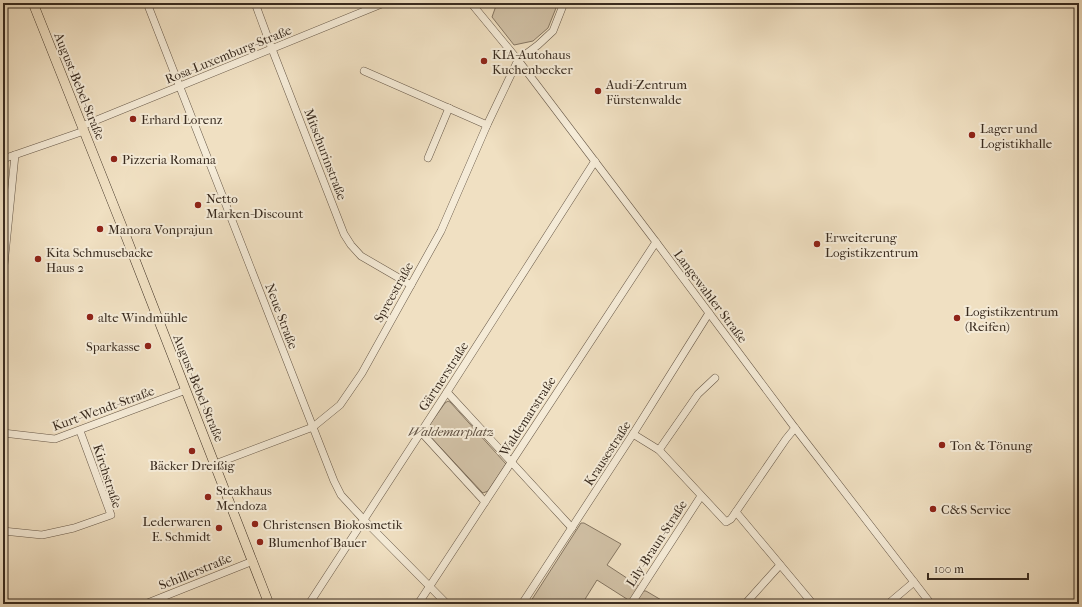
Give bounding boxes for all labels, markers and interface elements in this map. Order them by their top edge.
street label: Rosa-Luxemburg-Straße [163,22,294,87]
street label: August-Bebel-Straße [51,29,108,143]
place label: KIA-Autohaus Kuchenbecker [492,47,573,77]
marker: KIA-Autohaus Kuchenbecker [479,56,489,66]
place label: Audi-Zentrum Fürstenwalde [605,77,687,107]
marker: Audi-Zentrum Fürstenwalde [593,86,603,96]
street label: Mitschurinstraße [301,106,350,203]
place label: Erhard Lorenz [141,112,223,127]
marker: Erhard Lorenz [128,114,138,124]
place label: Lager und Logistikhalle [980,121,1053,151]
marker: Lager und Logistikhalle [967,130,977,140]
place label: Pizzeria Romana [122,152,217,167]
marker: Pizzeria Romana [109,154,119,164]
place label: Netto Marken-Discount [206,191,304,221]
marker: Netto Marken-Discount [193,200,203,210]
place label: Manora Vonprajun [108,222,213,237]
marker: Manora Vonprajun [95,224,105,234]
place label: Erweiterung Logistikzentrum [825,230,919,260]
marker: Erweiterung Logistikzentrum [812,239,822,249]
place label: Kita Schmusebacke Haus 2 [46,245,154,275]
street label: Langewahler Straße [671,247,751,346]
marker: Kita Schmusebacke Haus 2 [33,254,43,264]
street label: Spreestraße [371,259,416,325]
street label: Neue Straße [262,281,301,352]
place label: Logistikzentrum (Reifen) [965,304,1059,334]
place label: alte Windmühle [98,310,188,325]
marker: alte Windmühle [85,312,95,322]
marker: Logistikzentrum (Reifen) [952,313,962,323]
street label: August-Bebel-Straße [170,331,227,445]
street label: Gärtnerstraße [415,338,472,414]
place label: Sparkasse [86,339,141,354]
marker: Sparkasse [143,341,153,351]
street label: Waldemarstraße [496,373,559,460]
street label: Kurt-Wendt-Straße [50,383,157,434]
street label: Krausestraße [581,418,634,488]
park label: Waldemarplatz [408,424,494,439]
place label: Ton & Tönung [950,438,1033,453]
marker: Ton & Tönung [937,440,947,450]
street label: Kirchstraße [90,442,125,511]
marker: Bäcker Dreißig [187,446,197,456]
place label: Bäcker Dreißig [150,458,235,473]
place label: Steakhaus Mendoza [216,483,272,513]
marker: Steakhaus Mendoza [203,492,213,502]
street label: Lily-Braun-Straße [623,497,690,589]
place label: C&S Service [941,502,1012,517]
marker: C&S Service [928,504,938,514]
place label: Lederwaren E. Schmidt [143,514,211,544]
place label: Christensen Biokosmetik [263,517,403,532]
marker: Christensen Biokosmetik [250,519,260,529]
marker: Lederwaren E. Schmidt [214,523,224,533]
place label: Blumenhof Bauer [268,535,367,550]
marker: Blumenhof Bauer [255,537,265,547]
street label: Schillerstraße [157,550,234,593]
scale bar [928,555,1028,581]
text: 100 m [934,562,964,576]

